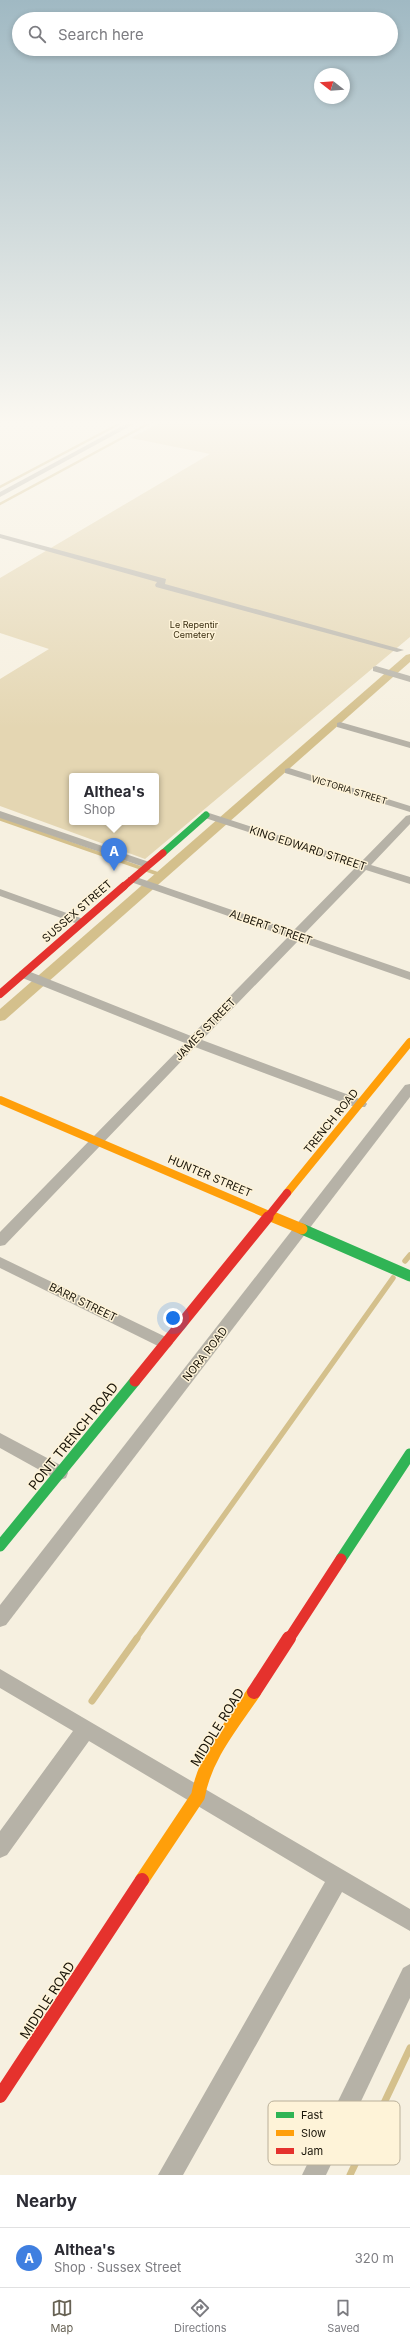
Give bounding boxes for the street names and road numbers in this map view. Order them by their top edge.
street label: VICTORIA STREET [310,773,389,806]
street label: KING EDWARD STREET [248,822,368,874]
street label: SUSSEX STREET [39,877,115,945]
street label: ALBERT STREET [228,906,314,948]
street label: JAMES STREET [172,995,238,1063]
street label: TRENCH ROAD [301,1086,361,1156]
street label: HUNTER STREET [166,1152,254,1200]
street label: BARR STREET [47,1280,119,1324]
street label: NORA ROAD [179,1324,231,1384]
street label: PONT TRENCH ROAD [25,1379,121,1493]
street label: MIDDLE ROAD [187,1685,247,1769]
street label: MIDDLE ROAD [16,1958,78,2042]

